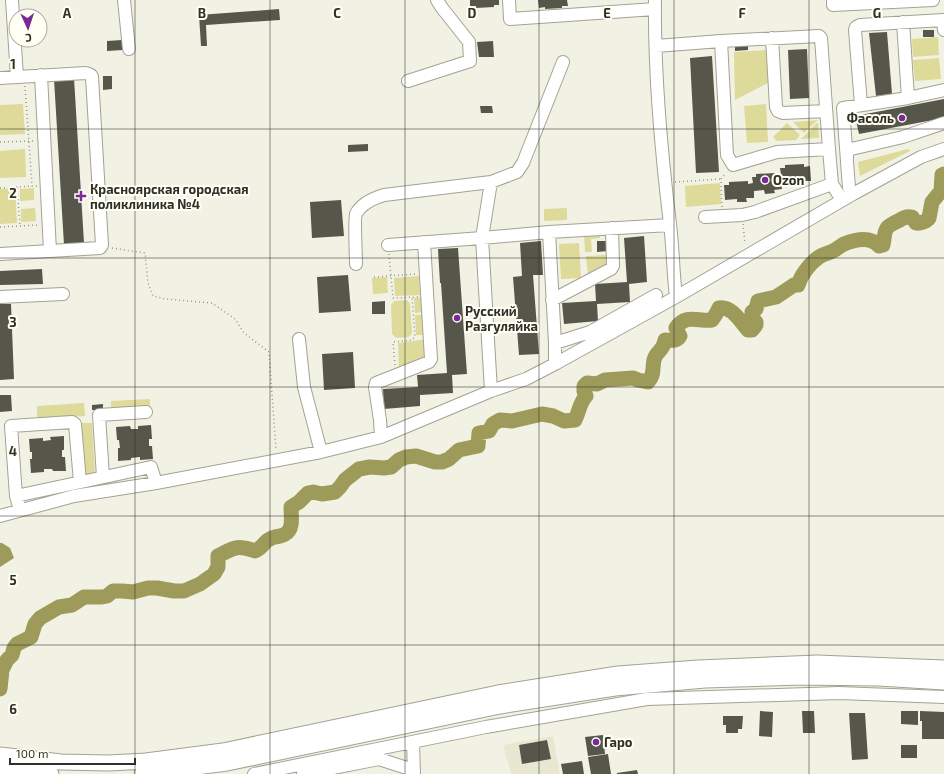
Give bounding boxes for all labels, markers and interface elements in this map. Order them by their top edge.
text: A [63,5,72,21]
text: B [198,5,206,21]
text: C [333,5,341,21]
text: D [468,5,477,21]
text: E [603,5,611,21]
text: F [738,5,746,21]
text: G [873,5,881,21]
north arrow [8,8,48,48]
text: С [24,32,32,45]
text: 1 [10,56,16,72]
place label: Фасоль [847,110,894,126]
marker: Фасоль [897,113,907,123]
place label: Ozon [773,172,804,188]
marker: Ozon [760,175,770,185]
place label: Красноярская городская поликлиника №4 [90,181,249,212]
text: 2 [9,185,17,201]
marker: Красноярская городская поликлиника №4 [75,190,87,202]
place label: Русский Разгуляйка [465,303,538,334]
marker: Русский Разгуляйка [452,313,462,323]
text: 3 [9,314,17,330]
text: 4 [9,443,17,459]
text: 5 [9,572,17,588]
text: 6 [9,701,17,717]
place label: Гаро [604,734,633,750]
marker: Гаро [591,737,601,747]
scale bar [10,740,135,766]
text: 100 m [16,746,48,760]

